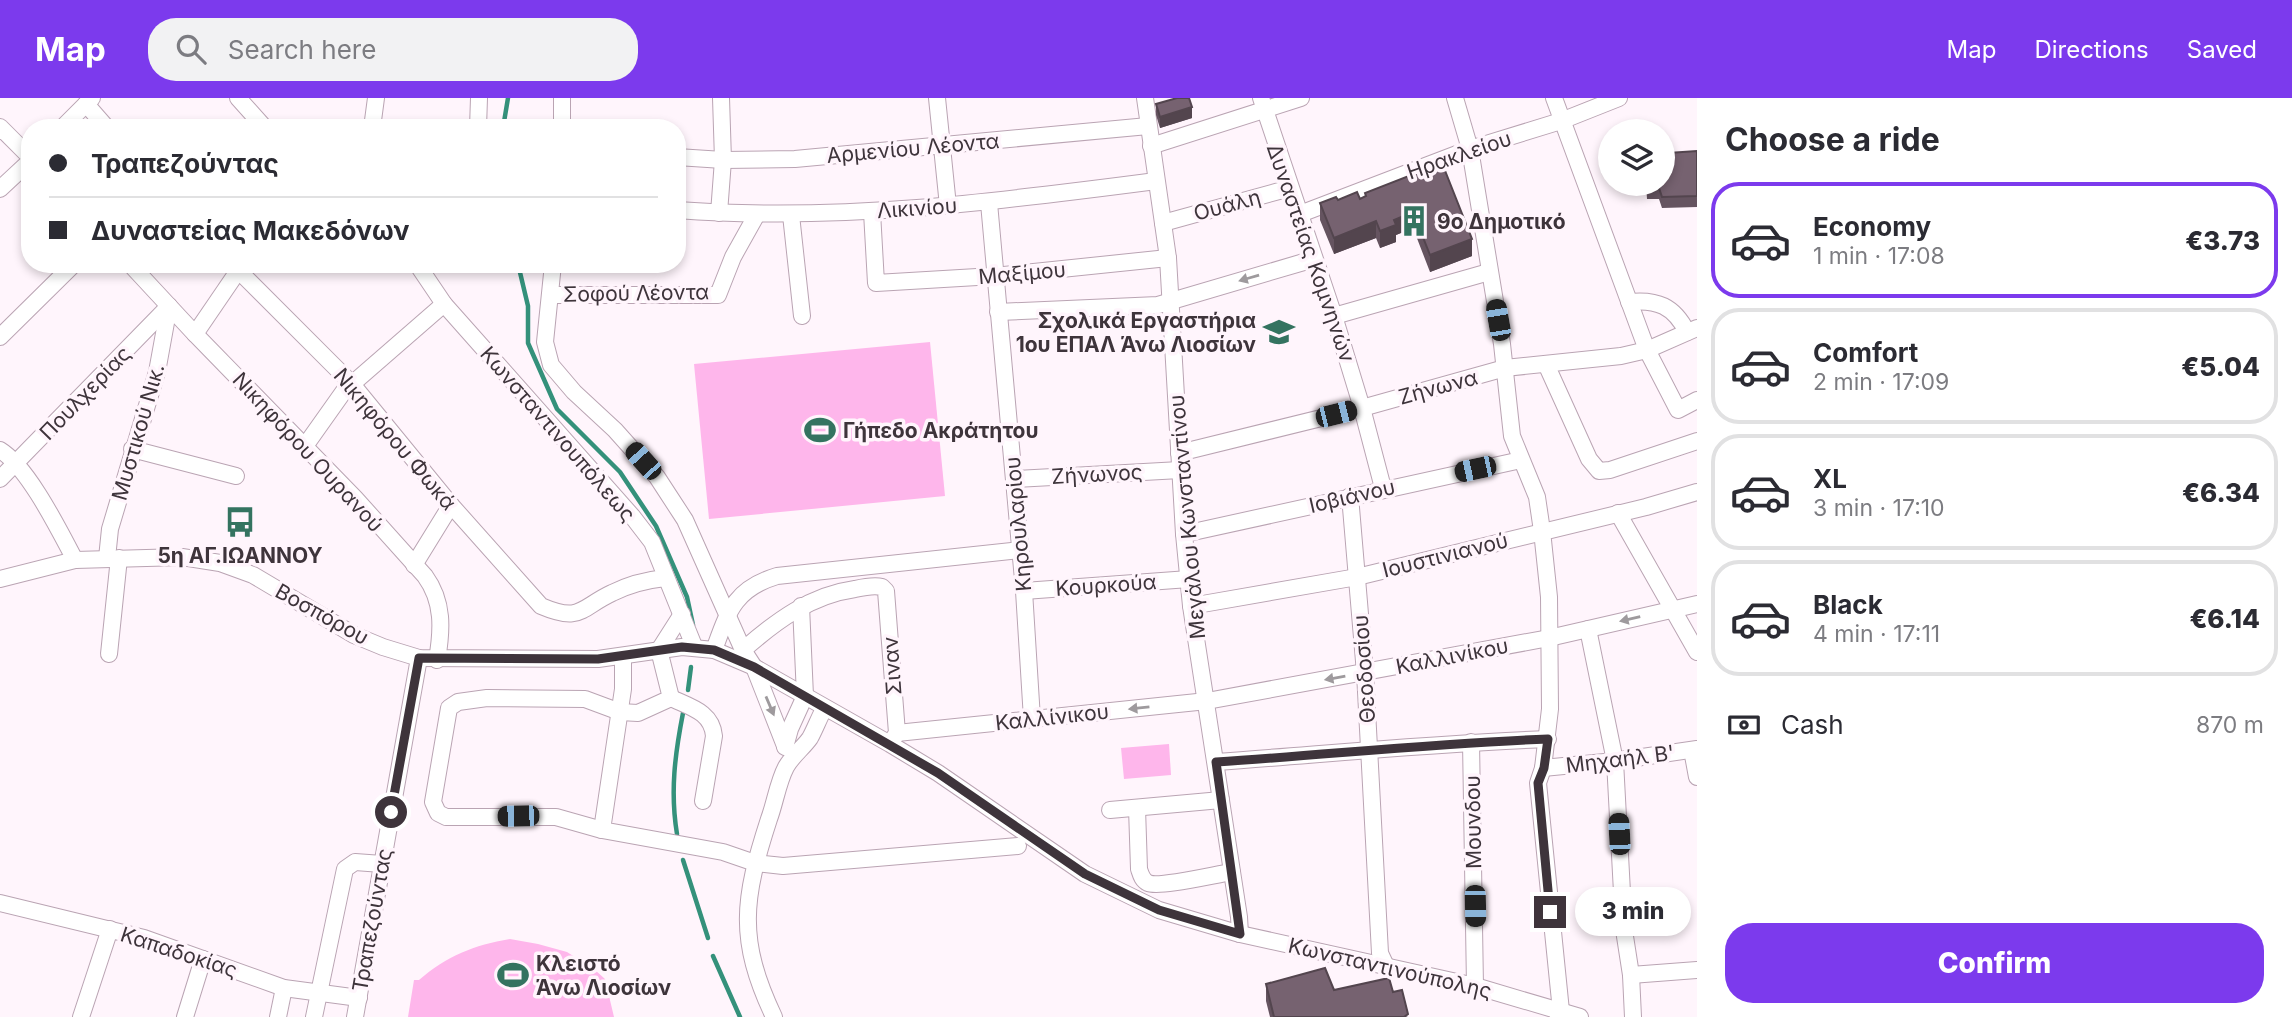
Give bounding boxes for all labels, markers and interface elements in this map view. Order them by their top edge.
search box [148,18,638,81]
text: Map [35,29,106,69]
icon: search [172,30,210,68]
text: Search here [228,34,376,65]
text: Map [1947,35,1996,64]
text: Directions [2034,35,2149,64]
text: Saved [2187,35,2257,64]
map controls [1598,119,1675,196]
button: layers [1598,119,1675,196]
text: Choose a ride [1725,120,1940,159]
street label: Ηρακλείου [1403,125,1515,185]
street label: Αρμενίου Λέοντα [826,128,1000,168]
street label: Δυναστείας Κομνηνών [1262,141,1360,365]
text: Τραπεζούντας [91,148,279,179]
street label: Ουάλη [1191,184,1263,226]
street label: Λικινίου [876,193,958,223]
building icon: 9ο Δημοτικό [1397,204,1431,238]
place label: 9ο Δημοτικό [1437,209,1566,234]
icon: car [1729,209,1792,272]
text: Economy [1813,211,1931,242]
text: Δυναστείας Μακεδόνων [91,215,410,246]
text: €3.73 [2185,225,2260,256]
text: 1 min · 17:08 [1813,242,1945,270]
street label: Μαξίμου [977,257,1067,289]
one-way arrow [1238,274,1259,284]
street label: Σοφού Λέοντα [563,279,709,307]
car [1485,297,1512,343]
place label: Σχολικά Εργαστήρια 1ου ΕΠΑΛ Άνω Λιοσίων [1016,308,1256,357]
school or university icon: Σχολικά Εργαστήρια 1ου ΕΠΑΛ Άνω Λιοσίων [1262,315,1296,349]
icon: car [1729,335,1792,398]
text: Comfort [1813,337,1918,368]
street label: Πουλχερίας [34,341,136,445]
street label: Κωνσταντινουπόλεως [475,341,641,527]
text: €5.04 [2181,351,2260,382]
street label: Μυστικού Νικ. [107,361,169,503]
street label: Νικηφόρου Φωκά [329,363,461,515]
street label: Ζήνωνα [1396,364,1480,410]
street label: Νικηφόρου Ουρανού [228,367,388,537]
text: 2 min · 17:09 [1813,368,1949,396]
street label: Μεγάλου Κωνσταντίνου [1164,394,1210,640]
car [1314,399,1359,429]
sports icon: Γήπεδο Ακράτητου [803,413,837,447]
place label: Γήπεδο Ακράτητου [843,418,1039,443]
car [622,438,665,484]
car [1453,454,1498,484]
street label: Κηρουλαρίου [1000,456,1036,592]
street label: Ζήνωνος [1051,459,1143,489]
icon: car [1729,461,1792,524]
text: XL [1813,463,1847,494]
street label: Ιοβιάνου [1307,474,1397,518]
text: €6.34 [2182,477,2260,508]
text: 3 min · 17:10 [1813,494,1945,522]
bus stop icon: 5η ΑΓ.ΙΩΑΝΝΟΥ [223,505,257,539]
street label: Ιουστινιανού [1380,527,1510,583]
place label: 5η ΑΓ.ΙΩΑΝΝΟΥ [157,543,323,568]
street label: Κουρκούα [1055,569,1157,601]
street label: Βοσπόρου [271,578,373,650]
icon: car [1729,587,1792,650]
text: Black [1813,589,1883,620]
text: €6.14 [2189,603,2260,634]
street label: Θεοδοσίου [1348,614,1380,724]
one-way arrow [1619,614,1641,625]
text: 4 min · 17:11 [1813,620,1940,648]
street label: Καλλινίκου [1394,633,1510,679]
street label: Σιναν [877,636,907,696]
one-way arrow [1324,673,1346,684]
one-way arrow [765,695,776,716]
street label: Καλλίνικου [994,699,1110,735]
one-way arrow [1127,703,1149,714]
icon: cash [1725,706,1763,744]
text: Cash [1781,709,1844,740]
text: 870 m [2196,711,2264,739]
street label: Μηχαήλ Β' [1564,740,1676,778]
street label: Μουνδου [1460,775,1486,869]
route start [375,796,407,828]
car [497,805,540,827]
car [1608,812,1631,856]
street label: Τραπεζούντας [347,846,397,994]
car [1465,885,1486,927]
callout: 3 min [1574,888,1690,936]
route end [1534,896,1566,928]
text: 3 min [1602,897,1664,925]
street label: Καπαδοκίας [117,921,241,983]
button: Confirm [1725,923,2264,1003]
street label: Κωνσταντινούπολης [1286,932,1494,1004]
place label: Κλειστό Άνω Λιοσίων [536,951,671,1000]
sports icon: Κλειστό Άνω Λιοσίων [496,958,530,992]

